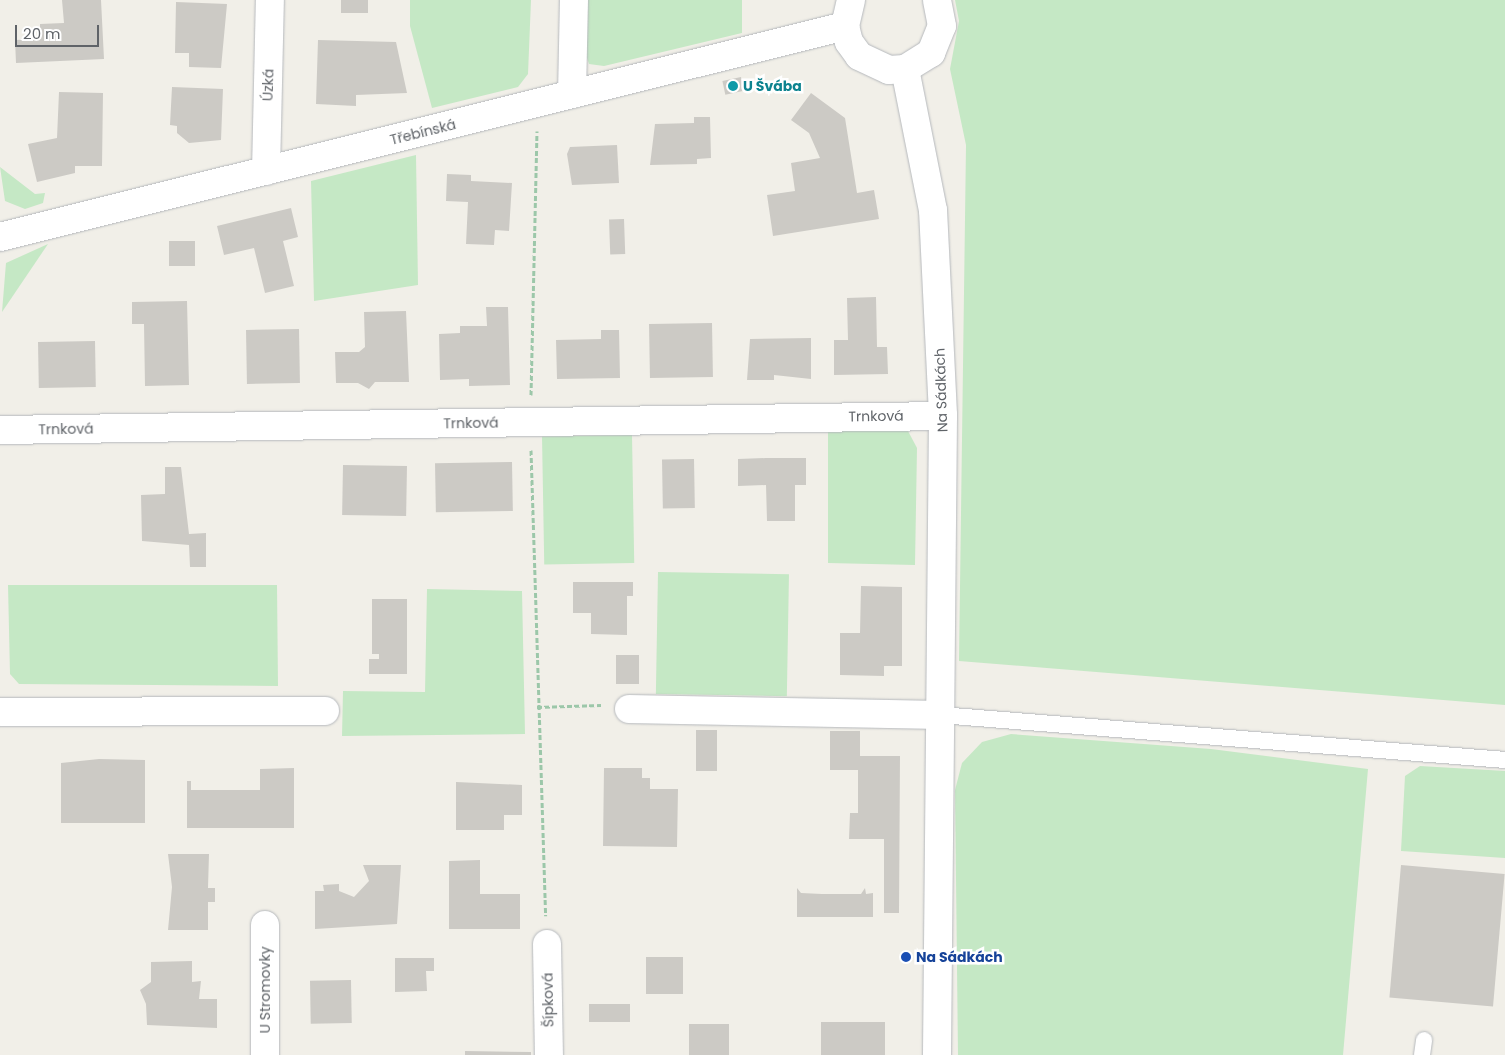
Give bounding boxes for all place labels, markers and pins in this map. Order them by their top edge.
place label: U Švába [743,78,802,94]
marker: U Švába [727,80,739,92]
place label: Na Sádkách [916,949,1003,965]
marker: Na Sádkách [900,951,912,963]

